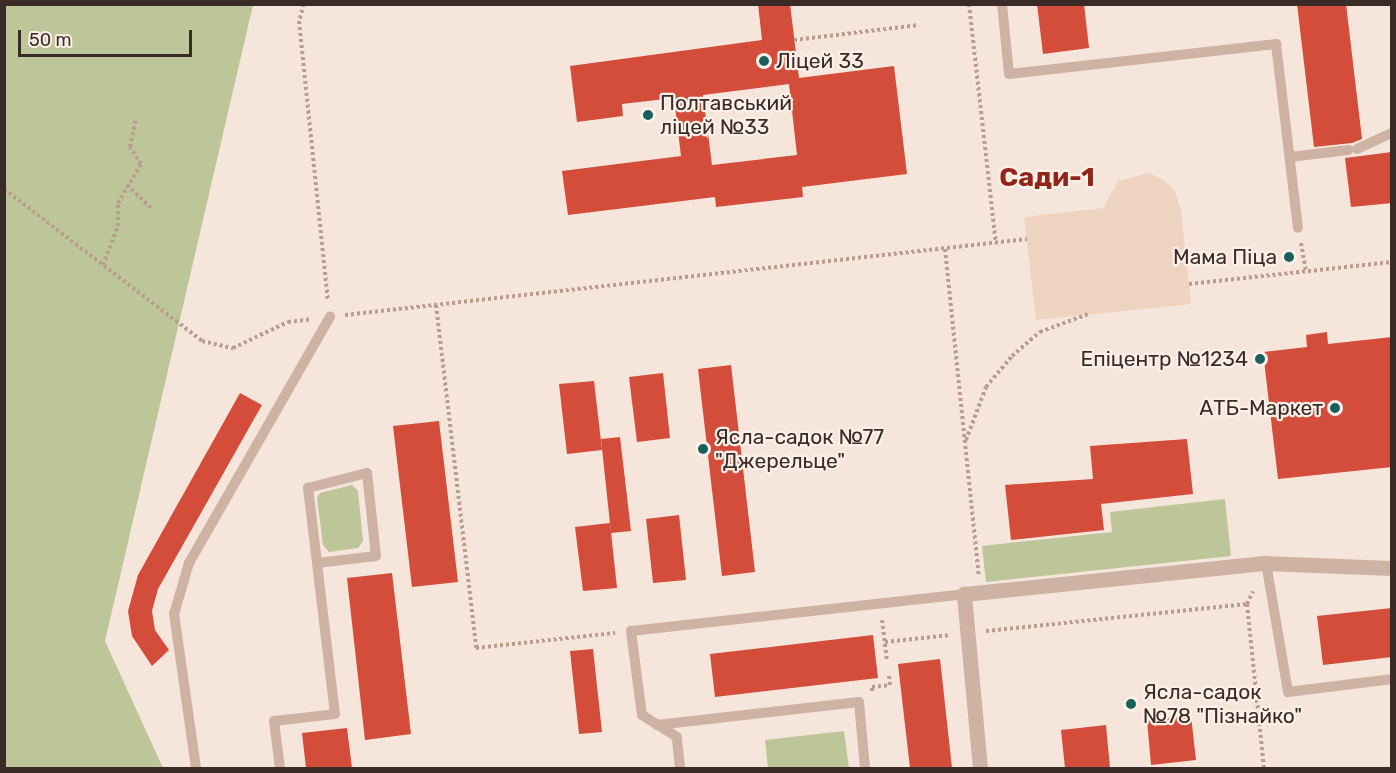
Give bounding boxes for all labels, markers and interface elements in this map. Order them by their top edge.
scale bar [21,18,195,56]
text: 50 m [29,29,72,51]
place label: Ліцей 33 [776,48,864,74]
marker: Ліцей 33 [757,54,771,68]
place label: Полтавський ліцей №33 [660,90,792,140]
marker: Полтавський ліцей №33 [641,108,655,122]
district label: Сади-1 [999,162,1095,194]
place label: Мама Піца [1173,244,1277,270]
marker: Мама Піца [1282,250,1296,264]
place label: Епіцентр №1234 [1081,346,1248,372]
marker: Епіцентр №1234 [1253,352,1267,366]
place label: АТБ-Маркет [1199,395,1323,421]
marker: АТБ-Маркет [1328,401,1342,415]
place label: Ясла-садок №77 "Джерельце" [715,424,884,474]
marker: Ясла-садок №77 "Джерельце" [696,442,710,456]
place label: Ясла-садок №78 "Пізнайко" [1143,679,1302,729]
marker: Ясла-садок №78 "Пізнайко" [1124,697,1138,711]

